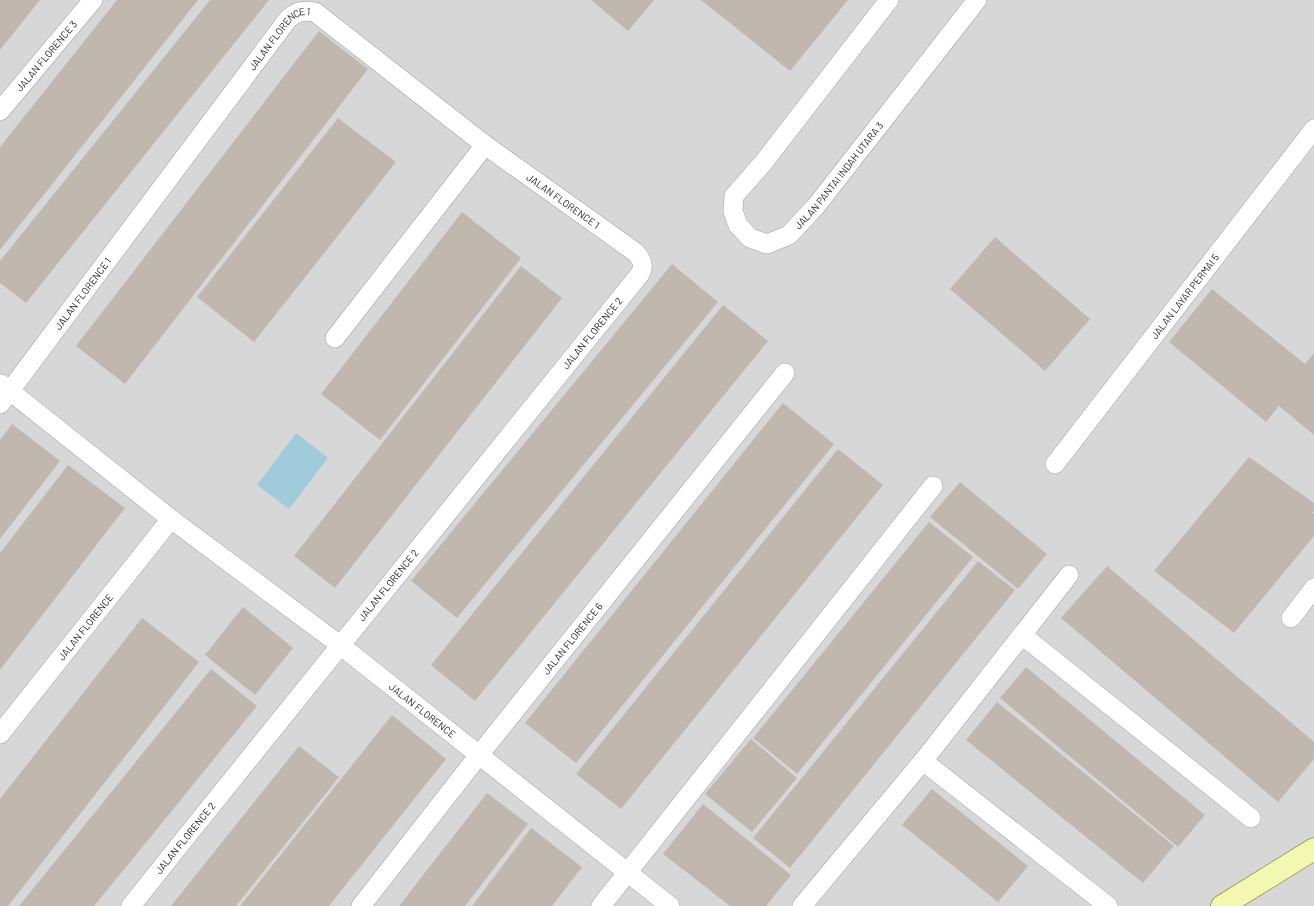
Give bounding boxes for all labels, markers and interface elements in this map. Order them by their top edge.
street label: JALAN FLORENCE 1 [246,5,311,72]
street label: JALAN FLORENCE 3 [13,18,79,94]
street label: JALAN PANTAI INDAH UTARA 3 [792,119,886,231]
street label: JALAN FLORENCE 1 [524,171,602,231]
street label: JALAN LAYAR PERMAI 5 [1148,251,1221,341]
street label: JALAN FLORENCE 1 [52,255,113,332]
street label: JALAN FLORENCE 2 [559,295,625,371]
street label: JALAN FLORENCE 2 [355,547,421,623]
street label: JALAN FLORENCE [55,591,115,662]
street label: JALAN FLORENCE 6 [540,600,605,677]
street label: JALAN FLORENCE [387,680,458,740]
street label: JALAN FLORENCE 2 [152,800,218,876]

